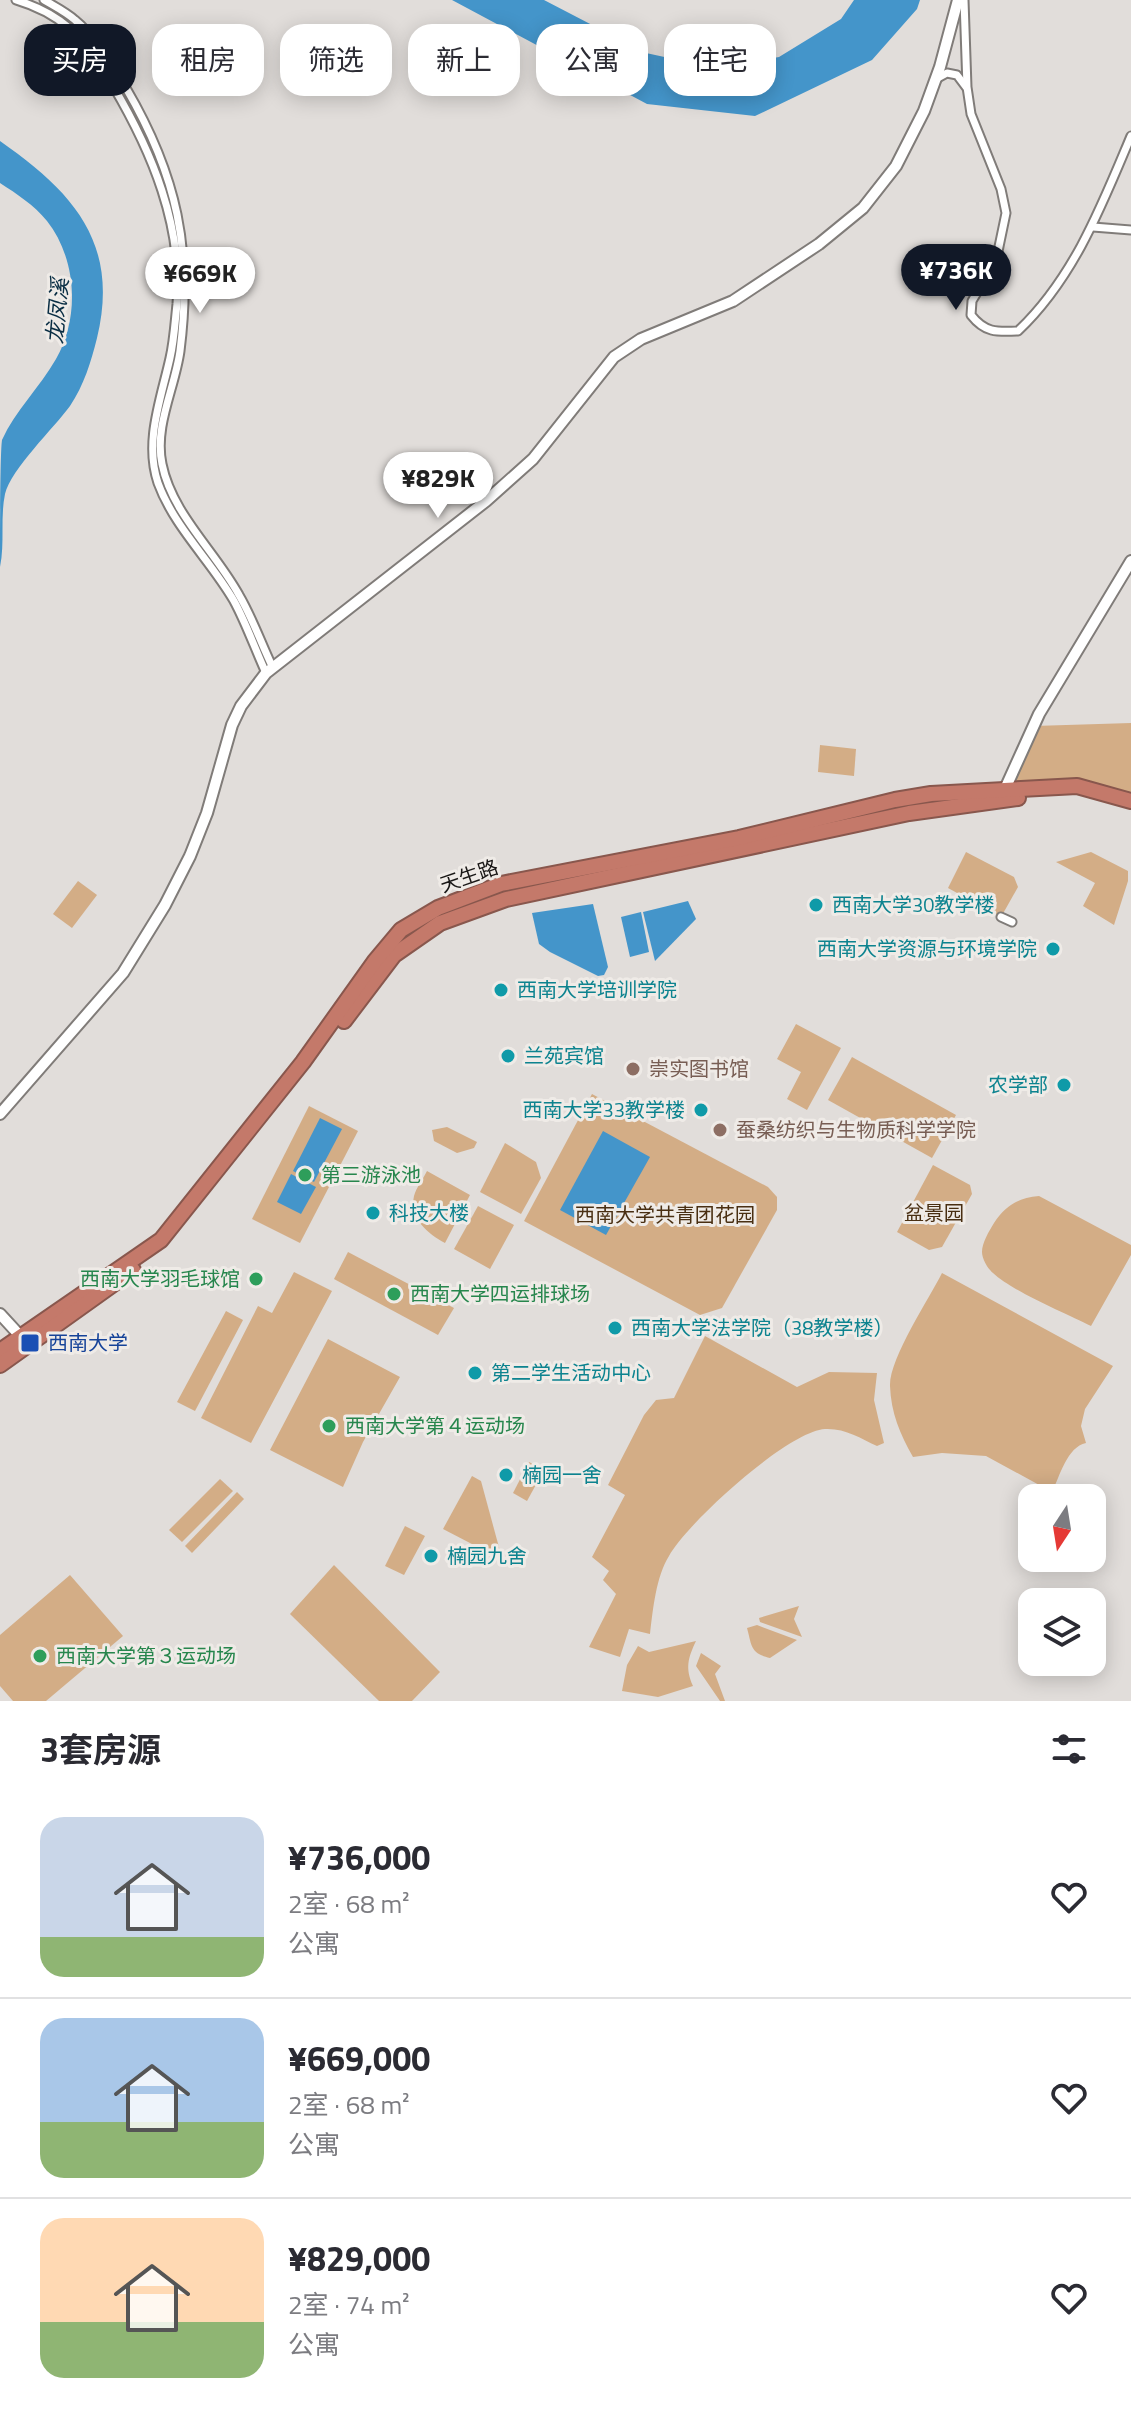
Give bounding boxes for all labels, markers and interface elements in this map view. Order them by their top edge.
chip: 买房 [24,24,136,96]
chip: 租房 [152,24,264,96]
chip: 筛选 [280,24,392,96]
chip: 新上 [408,24,520,96]
chip: 公寓 [536,24,648,96]
chip: 住宅 [664,24,776,96]
pin: ¥736K [900,244,1012,312]
pin: ¥669K [144,247,256,315]
text: ¥736K [919,250,993,289]
text: ¥669K [163,253,237,292]
water label: 龙凤溪 [37,275,77,345]
pin: ¥829K [382,452,494,520]
text: ¥829K [401,458,475,497]
street label: 天生路 [435,851,502,900]
place label: 西南大学30教学楼 [832,889,994,920]
marker: 西南大学30教学楼 [807,896,825,914]
place label: 西南大学资源与环境学院 [817,933,1037,964]
marker: 西南大学资源与环境学院 [1044,940,1062,958]
place label: 西南大学培训学院 [517,974,677,1005]
marker: 西南大学培训学院 [492,981,510,999]
place label: 兰苑宾馆 [524,1040,604,1071]
marker: 兰苑宾馆 [499,1047,517,1065]
place label: 崇实图书馆 [649,1053,749,1084]
marker: 崇实图书馆 [624,1060,642,1078]
place label: 农学部 [988,1069,1048,1100]
marker: 农学部 [1055,1076,1073,1094]
place label: 西南大学33教学楼 [523,1094,685,1125]
marker: 西南大学33教学楼 [692,1101,710,1119]
place label: 蚕桑纺织与生物质科学学院 [736,1114,976,1145]
marker: 蚕桑纺织与生物质科学学院 [711,1121,729,1139]
place label: 第三游泳池 [321,1159,421,1190]
marker: 第三游泳池 [296,1166,314,1184]
place label: 科技大楼 [389,1197,469,1228]
park label: 盆景园 [904,1197,964,1228]
park label: 西南大学共青团花园 [575,1199,755,1230]
marker: 科技大楼 [364,1204,382,1222]
place label: 西南大学羽毛球馆 [80,1263,240,1294]
marker: 西南大学羽毛球馆 [247,1270,265,1288]
place label: 西南大学四运排球场 [410,1278,590,1309]
marker: 西南大学四运排球场 [385,1285,403,1303]
place label: 西南大学法学院（38教学楼） [631,1312,893,1343]
marker: 西南大学法学院（38教学楼） [606,1319,624,1337]
place label: 西南大学 [48,1327,128,1358]
marker: 西南大学 [19,1332,41,1354]
place label: 第二学生活动中心 [491,1357,651,1388]
marker: 第二学生活动中心 [466,1364,484,1382]
place label: 西南大学第４运动场 [345,1410,525,1441]
marker: 西南大学第４运动场 [320,1417,338,1435]
place label: 楠园一舍 [522,1459,602,1490]
marker: 楠园一舍 [497,1466,515,1484]
north arrow [1018,1484,1106,1572]
map controls [1018,1484,1106,1676]
place label: 楠园九舍 [447,1540,527,1571]
marker: 楠园九舍 [422,1547,440,1565]
button: layers [1018,1588,1106,1676]
place label: 西南大学第３运动场 [56,1640,236,1671]
marker: 西南大学第３运动场 [31,1647,49,1665]
text: 3套房源 [40,1723,161,1775]
icon: filters [1047,1727,1091,1771]
text: ¥736,000 [288,1831,430,1883]
icon: home [104,1849,200,1945]
icon: heart [1047,1875,1091,1919]
text: 2室 · 68 m² [288,1884,410,1923]
text: 公寓 [288,1924,340,1963]
text: ¥669,000 [288,2032,430,2084]
icon: home [104,2050,200,2146]
icon: heart [1047,2076,1091,2120]
text: 2室 · 68 m² [288,2085,410,2124]
text: 公寓 [288,2125,340,2164]
text: ¥829,000 [288,2232,430,2284]
icon: home [104,2250,200,2346]
icon: heart [1047,2276,1091,2320]
text: 2室 · 74 m² [288,2285,410,2324]
text: 公寓 [288,2325,340,2364]

